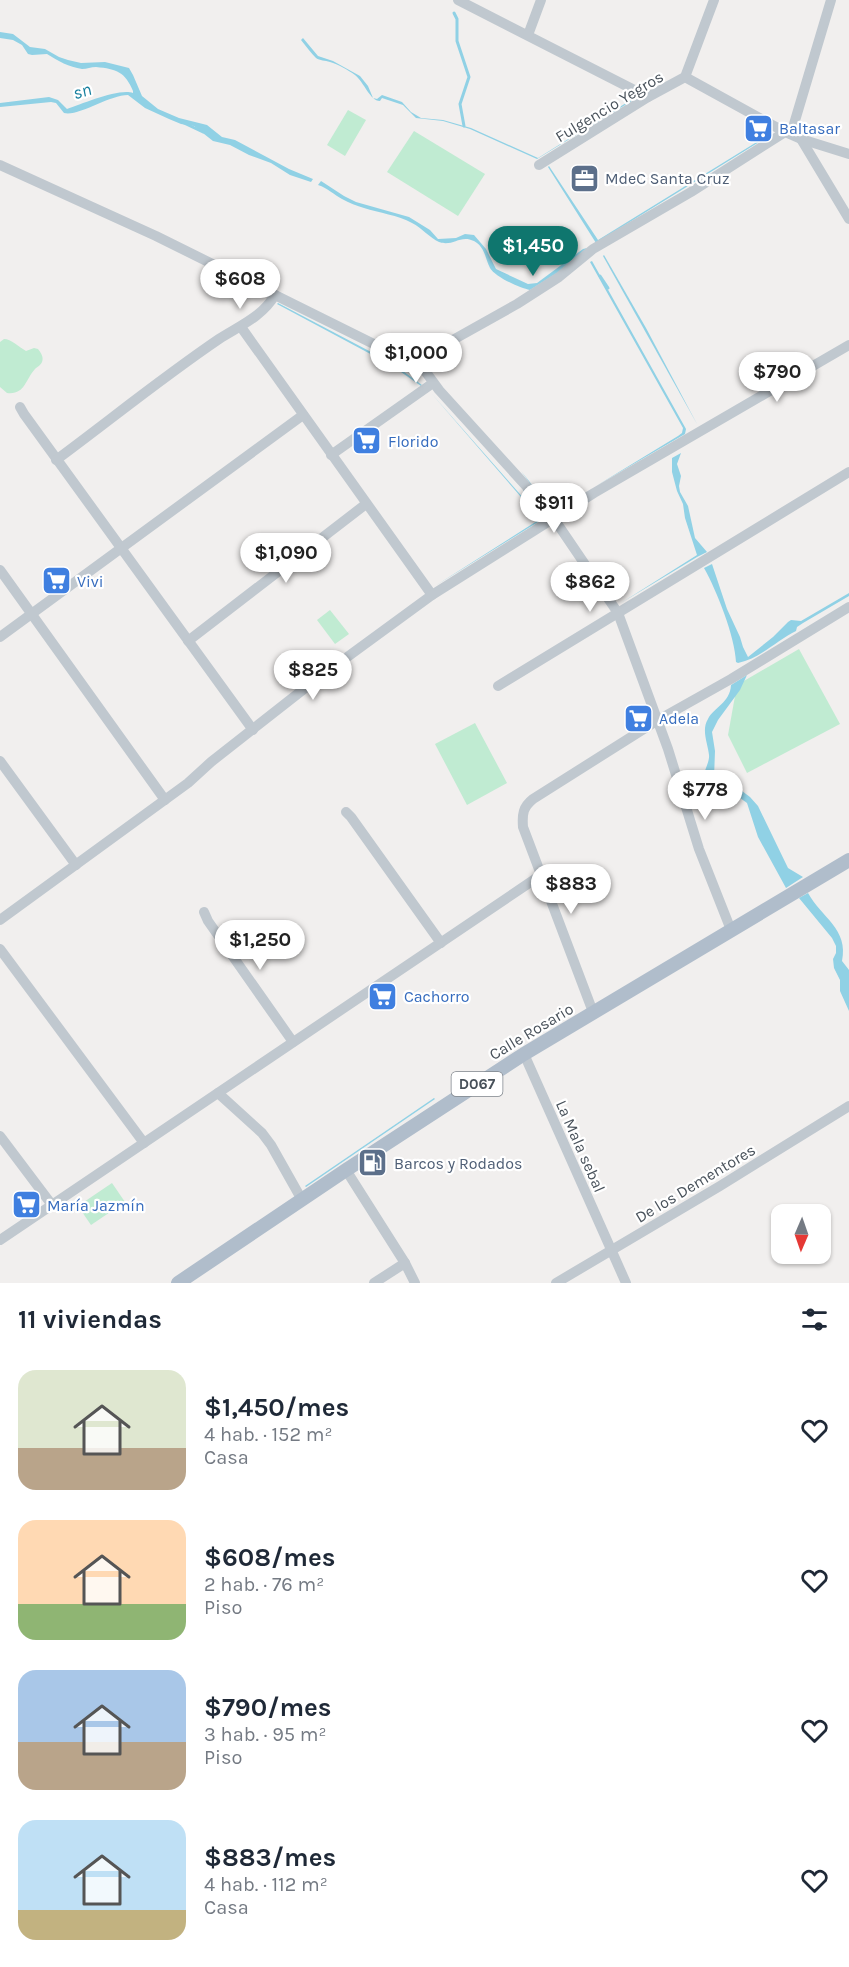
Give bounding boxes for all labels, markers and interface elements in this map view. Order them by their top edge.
street label: Fulgencio Yegros [552,67,667,146]
water label: sn [70,78,94,104]
supermarket icon: Baltasar [742,112,774,144]
place label: Baltasar [779,119,840,138]
office icon: MdeC Santa Cruz [568,162,600,194]
place label: MdeC Santa Cruz [605,169,730,188]
pin: $1,450 [484,226,582,277]
text: $1,450 [502,234,564,257]
pin: $608 [204,259,276,310]
text: $608 [214,267,266,290]
pin: $1,000 [367,333,465,384]
text: $1,000 [384,341,448,364]
pin: $790 [741,352,813,403]
text: $790 [753,360,801,383]
supermarket icon: Florido [351,425,383,457]
place label: Florido [388,432,438,451]
pin: $911 [518,483,590,534]
text: $911 [534,491,574,514]
pin: $1,090 [237,533,335,584]
text: $1,090 [254,541,318,564]
pin: $862 [554,562,626,613]
supermarket icon: Vivi [40,565,72,597]
text: $862 [565,570,615,593]
place label: Vivi [77,572,104,591]
pin: $825 [277,650,349,701]
text: $825 [288,658,338,681]
supermarket icon: Adela [622,702,654,734]
place label: Adela [659,709,699,728]
pin: $778 [669,770,741,821]
text: $778 [682,778,728,801]
pin: $883 [535,864,607,915]
text: $883 [545,872,597,895]
pin: $1,250 [211,920,309,971]
text: $1,250 [229,928,291,951]
supermarket icon: Cachorro [367,980,399,1012]
place label: Cachorro [404,987,470,1006]
street label: Calle Rosario [486,999,577,1064]
road number: D067 [452,1072,502,1096]
street label: La Mala sebal [552,1097,609,1195]
street label: De los Dementores [632,1140,759,1227]
fuel station icon: Barcos y Rodados [357,1147,389,1179]
place label: Barcos y Rodados [394,1154,522,1173]
supermarket icon: María Jazmín [10,1189,42,1221]
place label: María Jazmín [47,1196,145,1215]
north arrow [771,1204,831,1264]
map controls [771,1204,831,1264]
icon: filters [798,1303,831,1336]
text: 11 viviendas [18,1304,162,1335]
text: $1,450/mes [204,1392,349,1423]
icon: home [66,1394,138,1466]
icon: heart [798,1414,831,1447]
text: 4 hab. · 152 m² [204,1423,332,1446]
text: Casa [204,1446,249,1469]
text: $608/mes [204,1542,335,1573]
icon: home [66,1544,138,1616]
icon: heart [798,1564,831,1597]
text: 2 hab. · 76 m² [204,1573,324,1596]
text: Piso [204,1596,242,1619]
text: $790/mes [204,1692,332,1723]
icon: home [66,1694,138,1766]
icon: heart [798,1714,831,1747]
text: 3 hab. · 95 m² [204,1723,327,1746]
text: Piso [204,1746,242,1769]
text: $883/mes [204,1842,336,1873]
icon: home [66,1844,138,1916]
icon: heart [798,1864,831,1897]
text: 4 hab. · 112 m² [204,1873,328,1896]
text: Casa [204,1896,249,1919]

